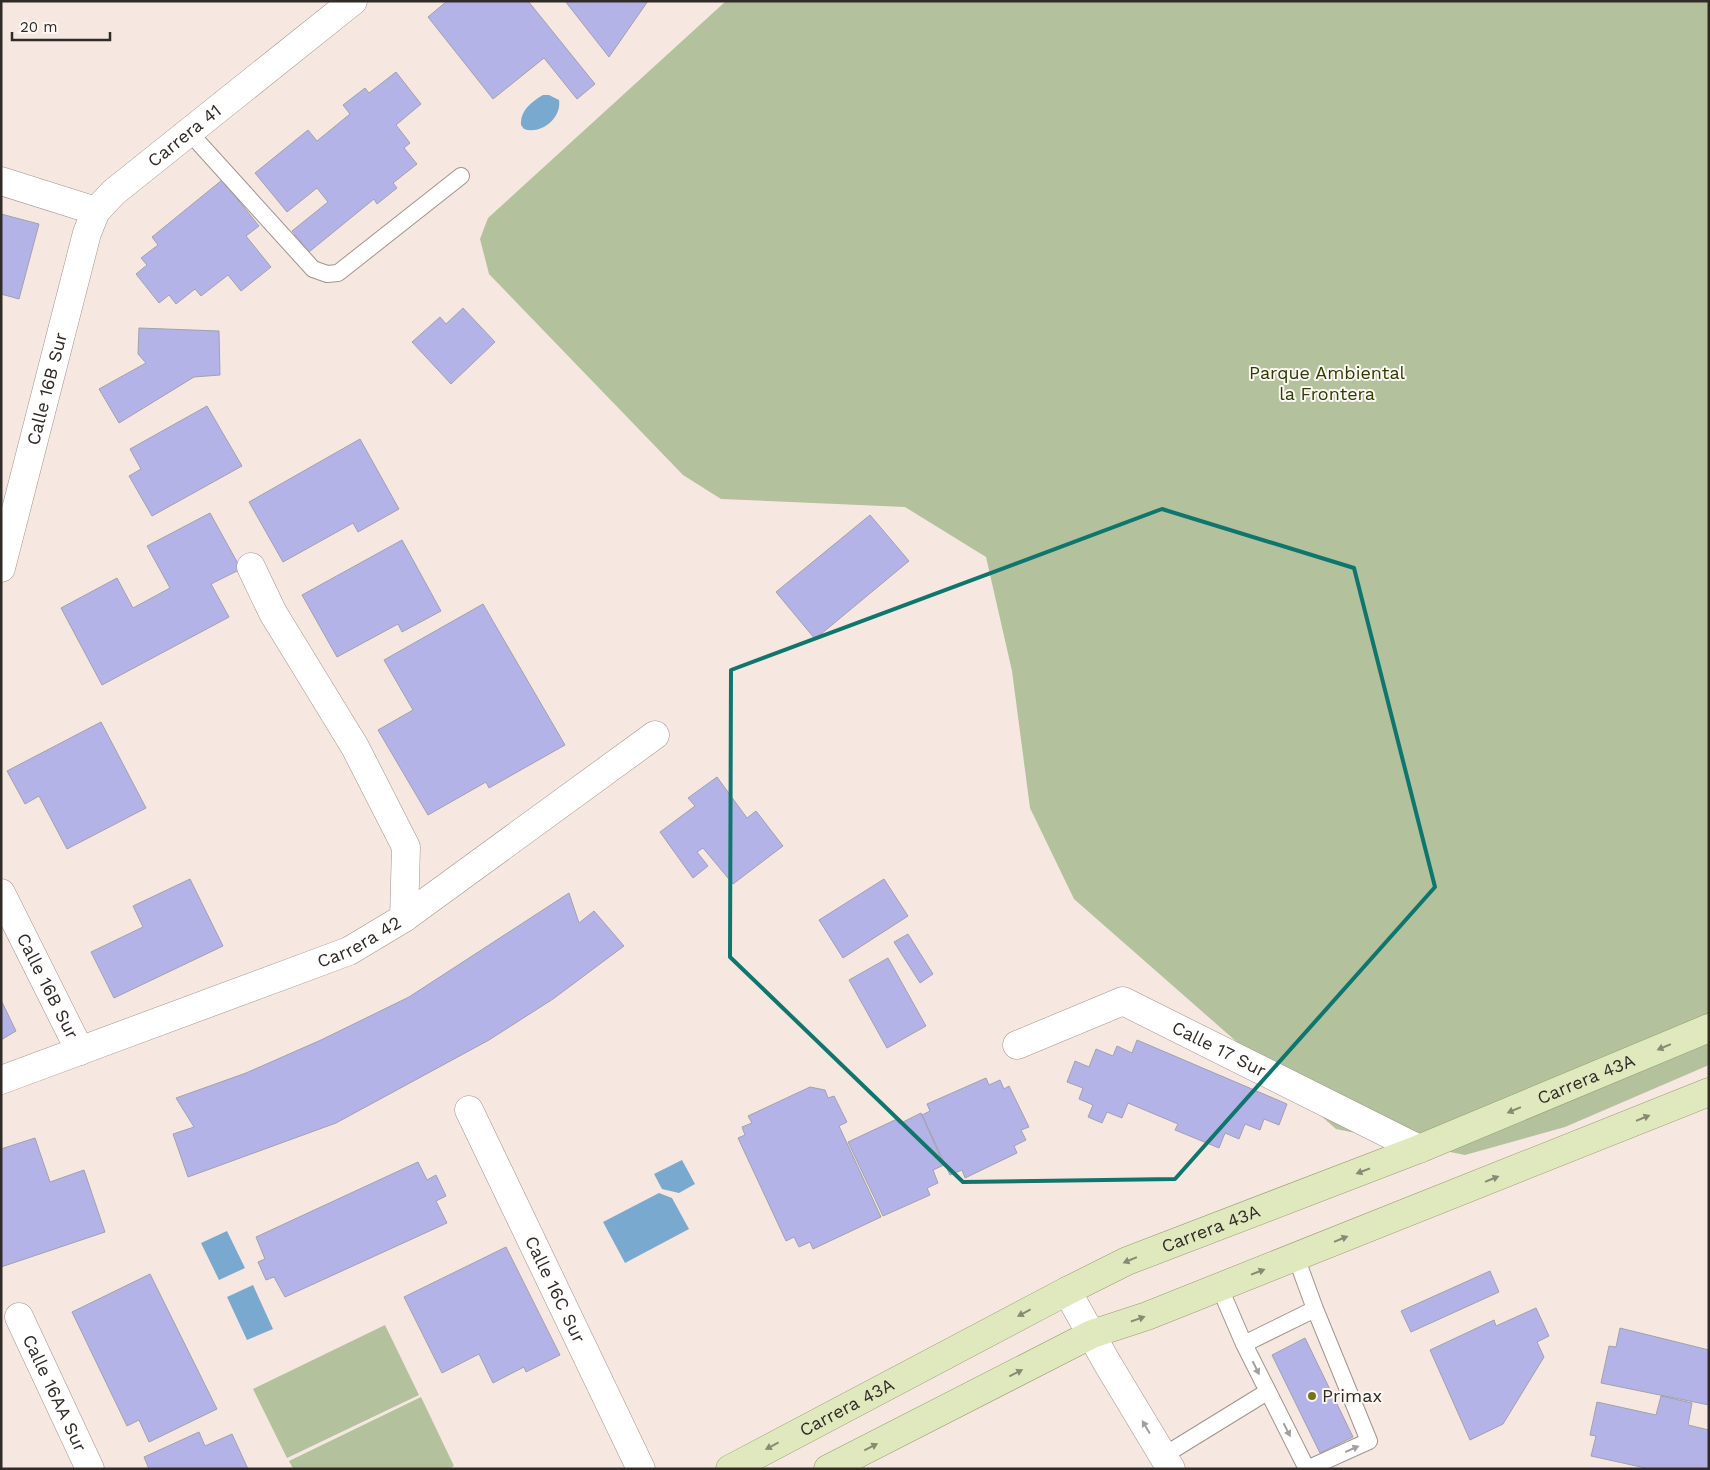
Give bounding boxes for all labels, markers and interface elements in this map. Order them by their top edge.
scale bar [12,10,110,42]
text: 20 m [20,18,58,36]
street label: Carrera 41 [143,100,225,171]
street label: Calle 16B Sur [22,330,71,447]
park label: Parque Ambiental la Frontera [1249,362,1406,404]
street label: Carrera 42 [314,911,405,972]
street label: Calle 16B Sur [13,929,83,1042]
street label: Calle 17 Sur [1169,1016,1270,1081]
one-way arrow [1656,1043,1671,1051]
street label: Carrera 43A [1534,1049,1638,1108]
one-way arrow [1507,1106,1521,1114]
one-way arrow [1636,1114,1651,1122]
one-way arrow [1356,1167,1370,1175]
one-way arrow [1485,1174,1499,1182]
street label: Carrera 43A [1158,1200,1263,1257]
street label: Calle 16C Sur [521,1232,590,1346]
one-way arrow [1334,1235,1349,1242]
one-way arrow [1123,1257,1137,1265]
one-way arrow [1251,1267,1265,1275]
one-way arrow [1017,1309,1031,1317]
one-way arrow [1131,1315,1146,1322]
street label: Calle 16AA Sur [19,1331,91,1455]
one-way arrow [1252,1361,1260,1375]
one-way arrow [1009,1369,1023,1377]
street label: Carrera 43A [796,1373,897,1440]
place label: Primax [1322,1385,1382,1406]
marker: Primax [1306,1390,1318,1402]
one-way arrow [1141,1420,1150,1433]
one-way arrow [1283,1423,1291,1438]
one-way arrow [765,1442,779,1451]
one-way arrow [864,1443,879,1451]
one-way arrow [1345,1445,1359,1453]

